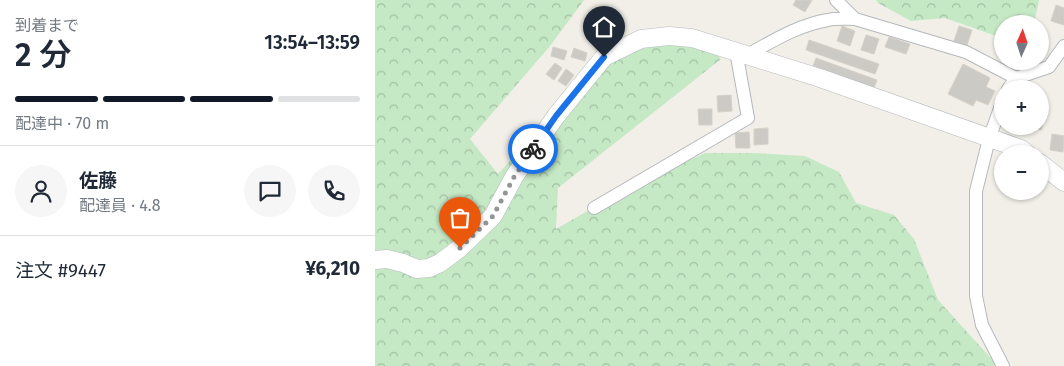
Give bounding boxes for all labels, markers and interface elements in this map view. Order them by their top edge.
pin [583,6,625,57]
icon: home [590,13,618,41]
north arrow [994,15,1049,70]
map controls [994,15,1049,200]
text: 到着まで [15,16,79,35]
text: 13:54–13:59 [264,31,360,54]
text: 2 分 [15,36,71,74]
button: + [994,80,1049,135]
text: 配達中 · 70 m [15,114,109,133]
courier [508,124,558,174]
icon: bike [519,135,547,163]
button: − [994,145,1049,200]
button: person [15,165,67,217]
button: chat [244,165,296,217]
button: phone [308,165,360,217]
text: 佐藤 [79,169,117,192]
text: 配達員 · 4.8 [79,196,161,215]
pin [439,197,481,248]
icon: bag [446,204,474,232]
text: ¥6,210 [305,257,360,280]
text: 注文 #9447 [15,259,106,282]

